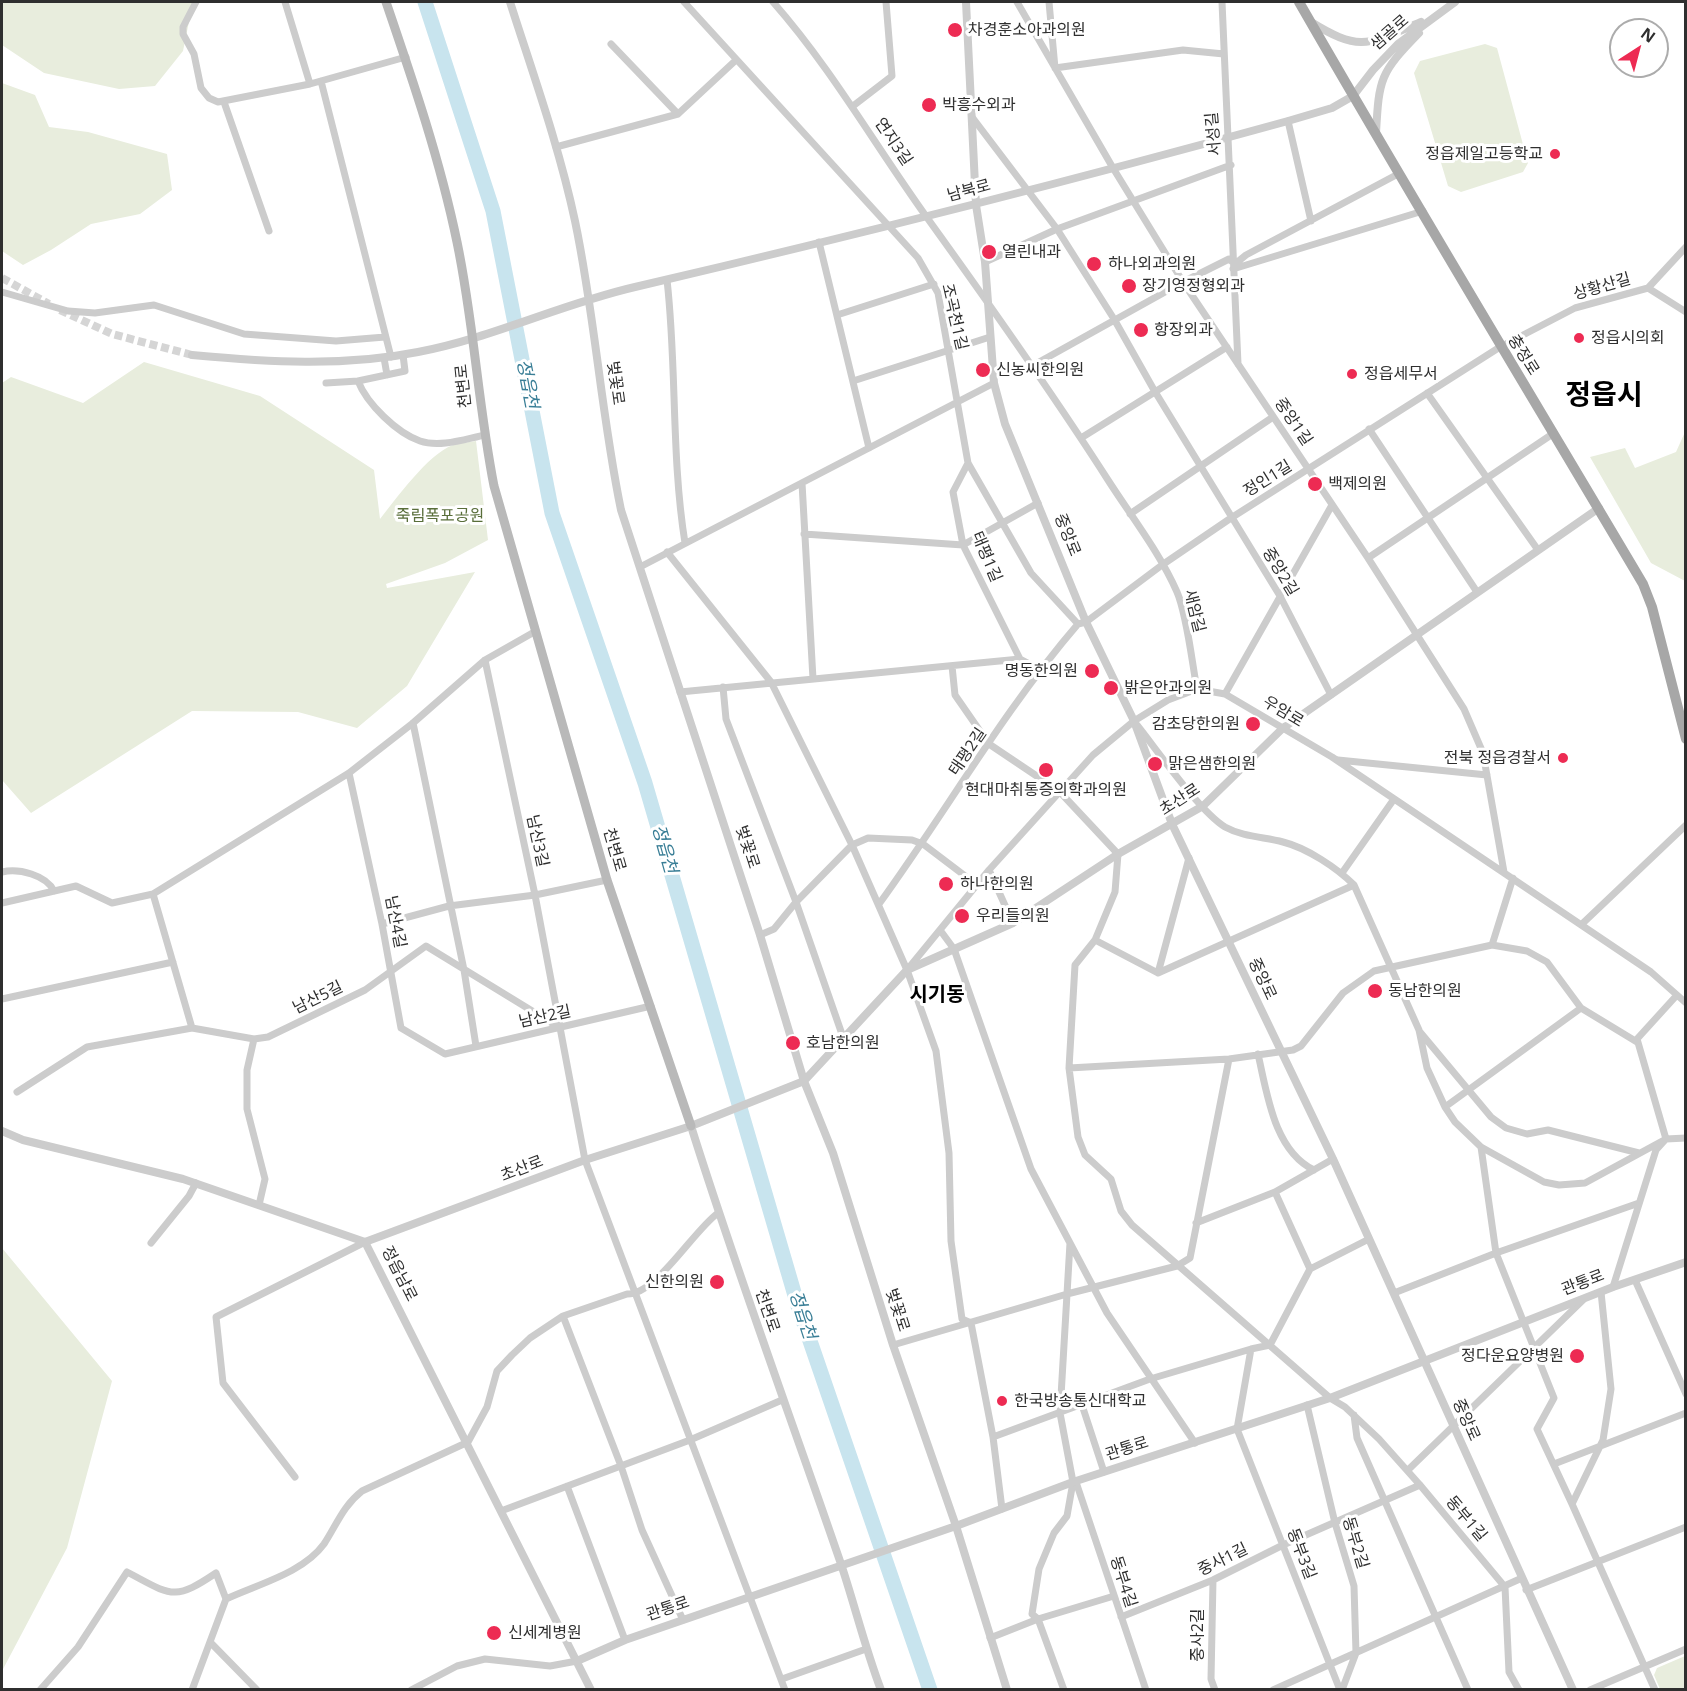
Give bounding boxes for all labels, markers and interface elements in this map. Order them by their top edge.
street label: 샘골로 [1367,11,1413,55]
north arrow [1609,18,1669,78]
place label: 차경훈소아과의원 [968,20,1086,40]
marker: 차경훈소아과의원 [946,21,964,39]
text: N [1637,22,1660,48]
place label: 박흥수외과 [942,95,1016,115]
marker: 박흥수외과 [920,96,938,114]
street label: 서성길 [1203,111,1225,157]
street label: 연지3길 [870,115,916,169]
place label: 정읍제일고등학교 [1425,144,1543,164]
marker: 정읍제일고등학교 [1548,147,1562,161]
street label: 남북로 [945,176,993,206]
place label: 열린내과 [1002,242,1061,262]
marker: 열린내과 [980,243,998,261]
place label: 하나외과의원 [1108,254,1196,274]
marker: 하나외과의원 [1085,255,1103,273]
street label: 상황산길 [1571,270,1633,304]
place label: 장기영정형외과 [1142,276,1245,296]
marker: 장기영정형외과 [1120,277,1138,295]
street label: 조곡천1길 [937,282,971,352]
place label: 항장외과 [1154,320,1213,340]
marker: 항장외과 [1132,321,1150,339]
place label: 정읍시의회 [1591,328,1665,348]
street label: 충정로 [1503,331,1543,379]
marker: 정읍시의회 [1572,331,1586,345]
water label: 정읍천 [512,358,542,410]
street label: 벚꽃로 [602,360,628,406]
place label: 신농씨한의원 [996,360,1084,380]
marker: 신농씨한의원 [974,361,992,379]
street label: 천변로 [452,363,476,409]
place label: 정읍세무서 [1364,364,1438,384]
marker: 정읍세무서 [1345,367,1359,381]
district label: 정읍시 [1565,379,1643,413]
street label: 중앙1길 [1270,395,1316,449]
street label: 정인1길 [1240,457,1296,501]
place label: 백제의원 [1328,474,1387,494]
marker: 백제의원 [1306,475,1324,493]
park label: 죽림폭포공원 [396,506,484,526]
street label: 중앙로 [1050,511,1084,559]
street label: 태평1길 [967,529,1005,585]
street label: 중앙2길 [1258,544,1302,600]
street label: 새암길 [1179,587,1209,635]
place label: 명동한의원 [1004,661,1078,681]
marker: 명동한의원 [1083,662,1101,680]
place label: 밝은안과의원 [1124,678,1212,698]
marker: 밝은안과의원 [1102,679,1120,697]
street label: 우암로 [1259,692,1307,732]
place label: 감초당한의원 [1152,714,1240,734]
marker: 감초당한의원 [1244,715,1262,733]
street label: 태평2길 [945,725,991,779]
place label: 전북 정읍경찰서 [1444,748,1551,768]
marker: 전북 정읍경찰서 [1556,751,1570,765]
place label: 맑은샘한의원 [1168,754,1256,774]
marker: 맑은샘한의원 [1146,755,1164,773]
marker: 현대마취통증의학과의원 [1037,761,1055,779]
place label: 현대마취통증의학과의원 [965,780,1127,800]
street label: 초산로 [1156,780,1204,820]
street label: 남산3길 [522,813,552,869]
water label: 정읍천 [647,822,681,876]
street label: 벚꽃로 [731,823,763,871]
street label: 천변로 [599,826,629,874]
place label: 하나한의원 [960,874,1034,894]
marker: 하나한의원 [937,875,955,893]
street label: 남산4길 [380,894,410,950]
place label: 우리들의원 [976,906,1050,926]
marker: 우리들의원 [953,907,971,925]
street label: 중앙로 [1244,955,1280,1003]
street label: 남산5길 [290,978,346,1018]
place label: 동남한의원 [1388,981,1462,1001]
marker: 동남한의원 [1366,982,1384,1000]
district label: 시기동 [909,983,965,1007]
street label: 남산2길 [517,1002,573,1032]
place label: 호남한의원 [806,1033,880,1053]
marker: 호남한의원 [784,1034,802,1052]
street label: 초산로 [498,1152,546,1186]
street label: 정읍남로 [377,1243,421,1305]
street label: 관통로 [1559,1266,1607,1300]
place label: 신한의원 [645,1272,704,1292]
marker: 신한의원 [708,1273,726,1291]
street label: 벚꽃로 [881,1286,913,1334]
street label: 천변로 [751,1287,783,1335]
water label: 정읍천 [784,1288,820,1342]
place label: 정다운요양병원 [1461,1346,1564,1366]
marker: 정다운요양병원 [1568,1347,1586,1365]
place label: 한국방송통신대학교 [1014,1391,1146,1411]
marker: 한국방송통신대학교 [995,1394,1009,1408]
street label: 중앙로 [1448,1396,1484,1444]
street label: 관통로 [1103,1433,1151,1465]
street label: 동부1길 [1442,1492,1490,1546]
street label: 동부2길 [1338,1515,1372,1571]
street label: 동부3길 [1282,1526,1320,1582]
street label: 중사1길 [1195,1540,1251,1580]
street label: 동부4길 [1106,1554,1140,1610]
street label: 관통로 [644,1593,692,1625]
street label: 중사2길 [1188,1608,1208,1662]
place label: 신세계병원 [508,1623,582,1643]
marker: 신세계병원 [485,1624,503,1642]

